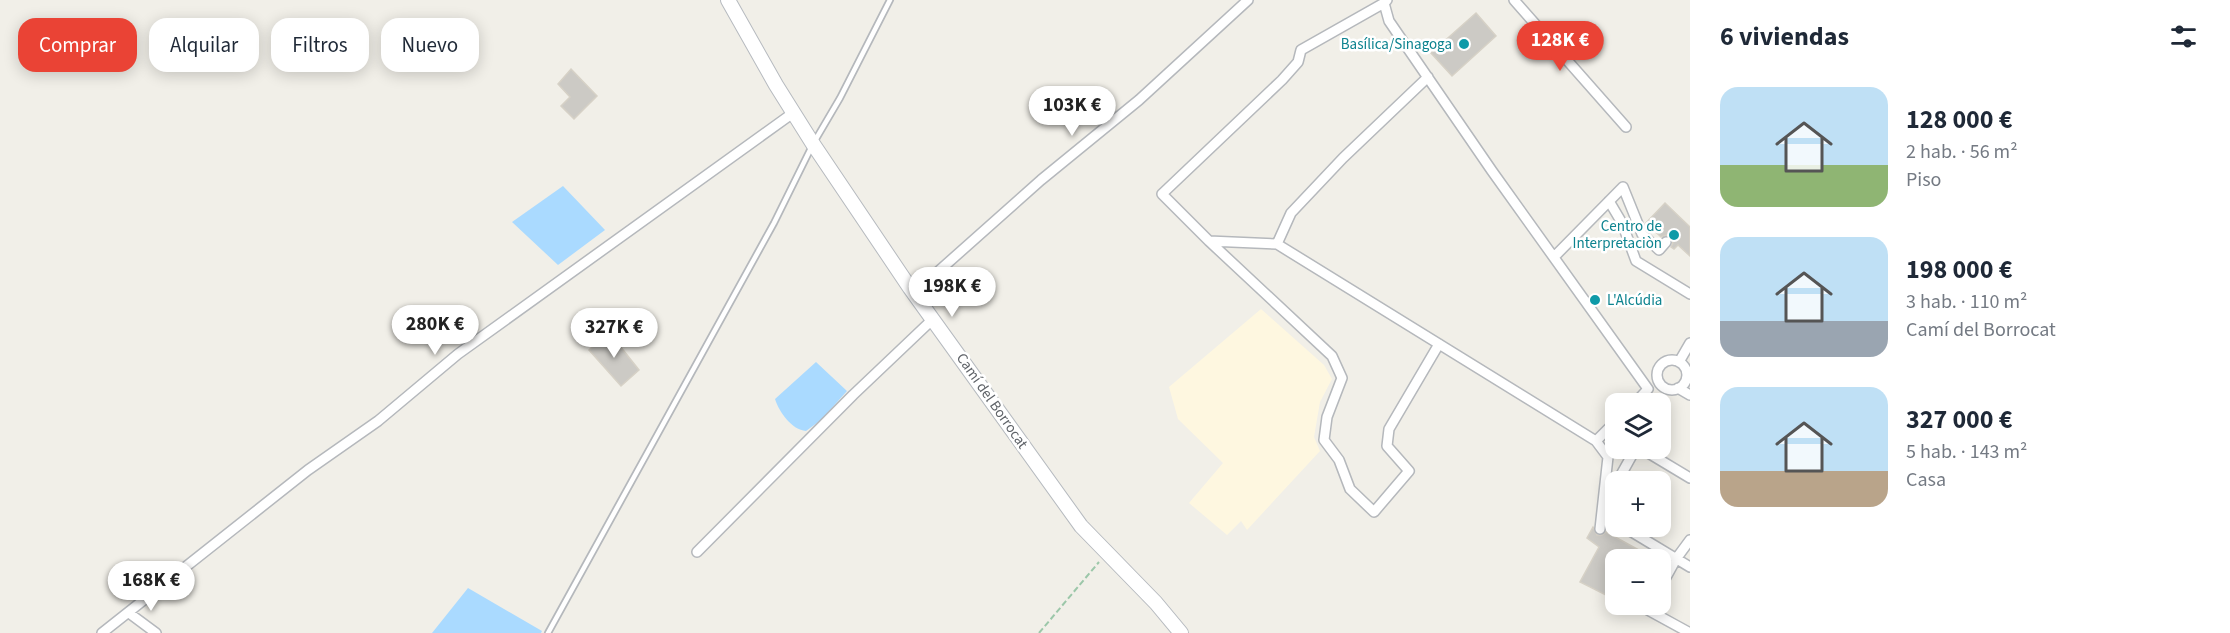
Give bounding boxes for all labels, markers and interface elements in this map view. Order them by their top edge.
chip: Comprar [18,18,137,72]
chip: Alquilar [149,18,259,72]
chip: Filtros [271,18,369,72]
chip: Nuevo [381,18,479,72]
text: 6 viviendas [1720,18,1849,55]
icon: filters [2167,20,2200,53]
pin: 128K € [1511,21,1609,72]
text: 128K € [1531,26,1589,54]
place label: Basílica/Sinagoga [1341,34,1452,55]
marker: Basílica/Sinagoga [1457,37,1471,51]
pin: 103K € [1023,86,1121,137]
text: 103K € [1043,91,1101,119]
text: 128 000 € [1906,101,2013,138]
icon: home [1768,111,1840,183]
text: 2 hab. · 56 m² [1906,138,2018,166]
text: Piso [1906,166,1941,194]
place label: Centro de Interpretaciòn [1572,216,1662,254]
marker: Centro de Interpretaciòn [1667,228,1681,242]
text: 198 000 € [1906,251,2013,288]
icon: home [1768,261,1840,333]
pin: 198K € [903,267,1001,318]
text: 198K € [923,272,981,300]
text: 3 hab. · 110 m² [1906,288,2027,316]
place label: L'Alcúdia [1607,290,1662,311]
marker: L'Alcúdia [1588,293,1602,307]
pin: 280K € [386,305,484,356]
pin: 327K € [565,308,663,359]
text: 280K € [406,310,464,338]
text: 327K € [585,313,643,341]
text: Camí del Borrocat [1906,316,2056,344]
street label: Camí del Borrocat [951,349,1033,453]
map controls [1605,393,1671,615]
button: layers [1605,393,1671,459]
text: 327 000 € [1906,401,2013,438]
icon: home [1768,411,1840,483]
text: 5 hab. · 143 m² [1906,438,2027,466]
text: Casa [1906,466,1946,494]
button: + [1605,471,1671,537]
button: − [1605,549,1671,615]
pin: 168K € [102,561,200,612]
text: 168K € [122,566,180,594]

